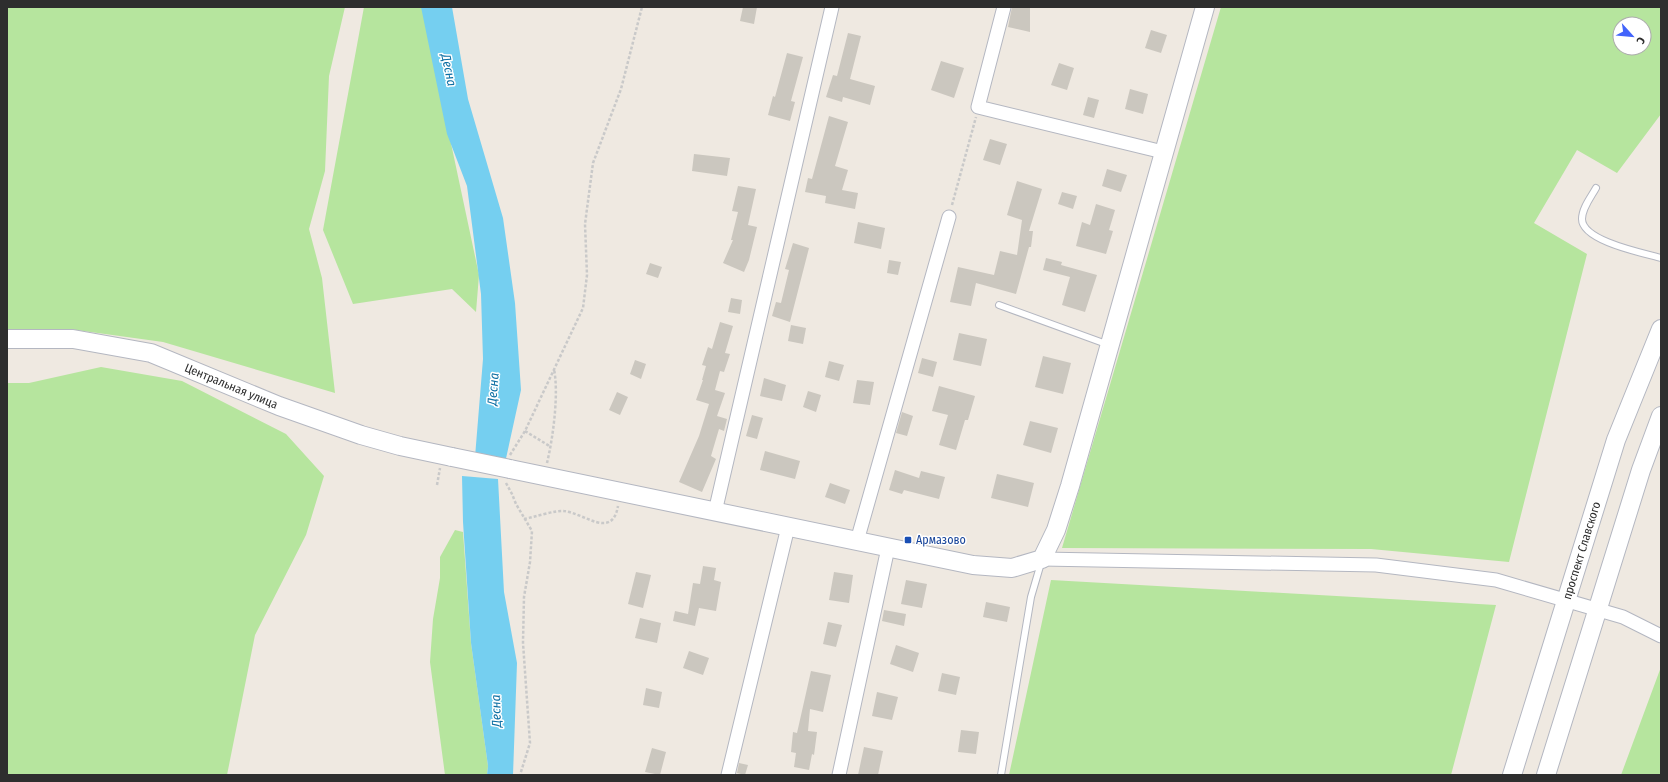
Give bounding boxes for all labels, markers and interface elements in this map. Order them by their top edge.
north arrow [1612,16,1652,56]
text: С [1633,35,1648,46]
water label: Десна [438,52,460,88]
street label: Центральная улица [182,361,280,412]
water label: Десна [484,372,502,407]
street label: проспект Славского [1560,500,1603,601]
place label: Армазово [916,533,966,547]
marker: Армазово [903,535,913,545]
water label: Десна [488,694,504,728]

